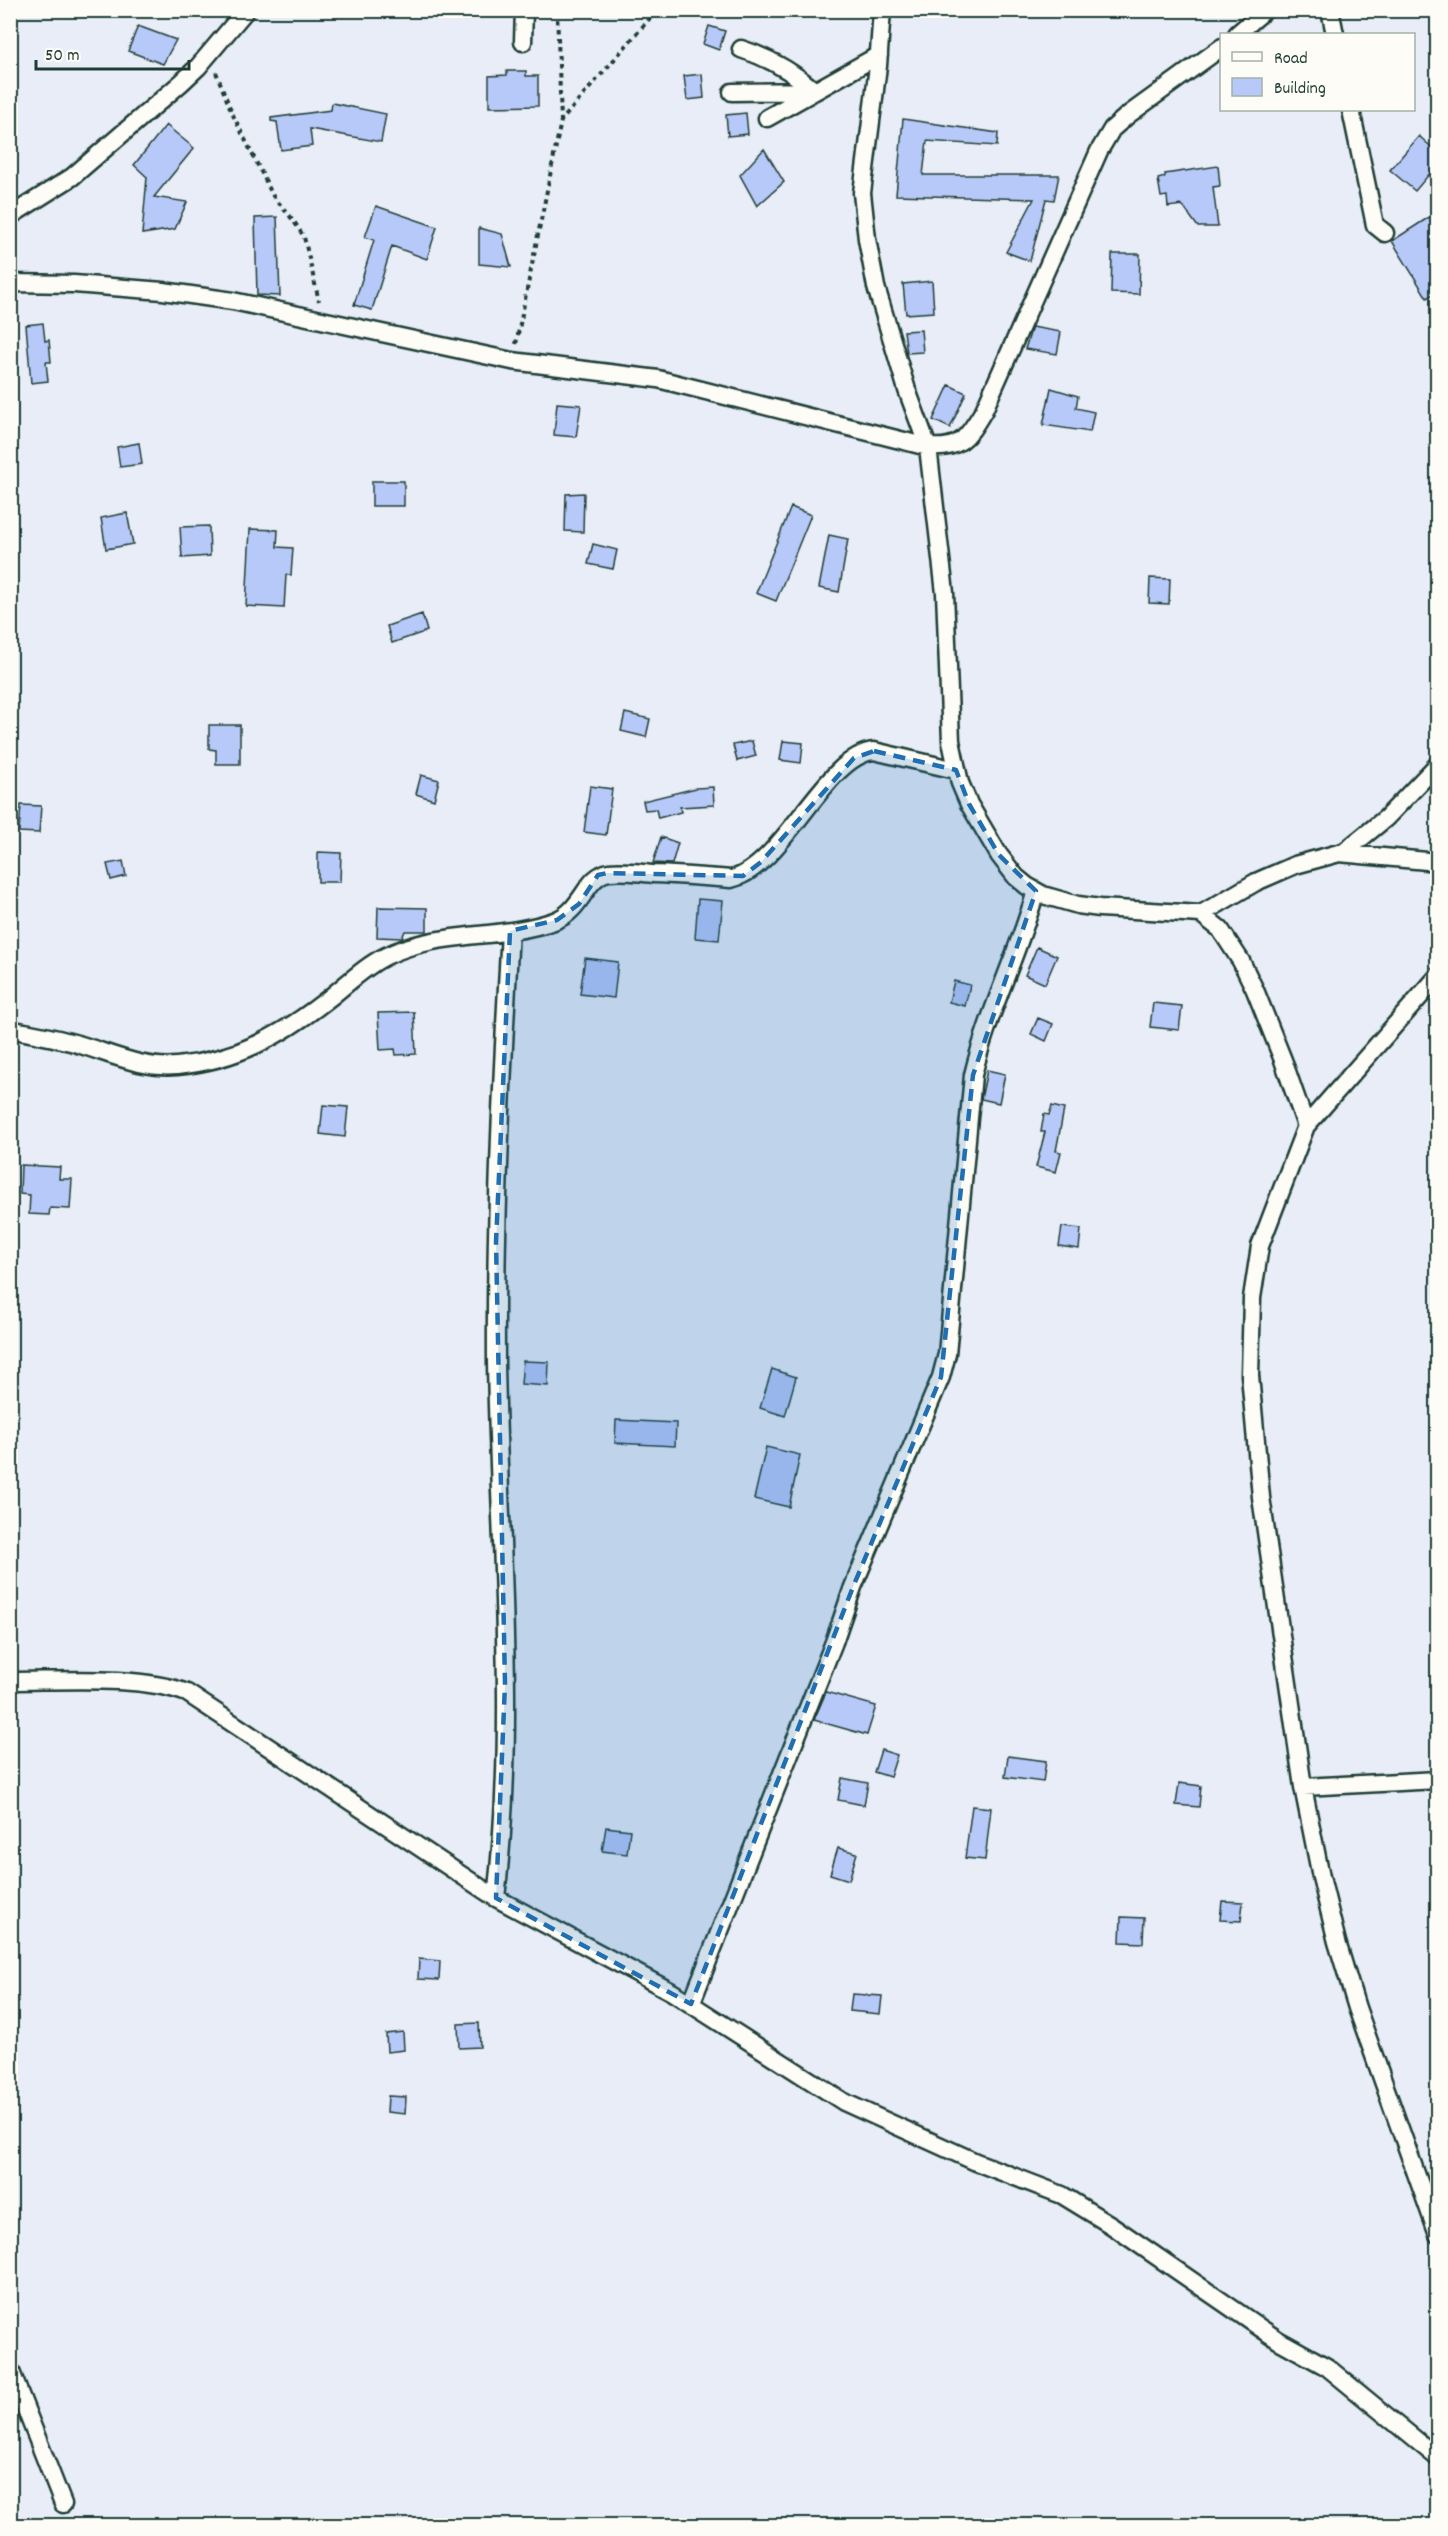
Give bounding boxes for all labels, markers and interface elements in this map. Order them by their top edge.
scale bar [36,33,189,71]
legend [1220,33,1415,111]
text: 50 m [45,44,80,69]
text: Road [1274,47,1308,72]
text: Building [1274,77,1326,102]

